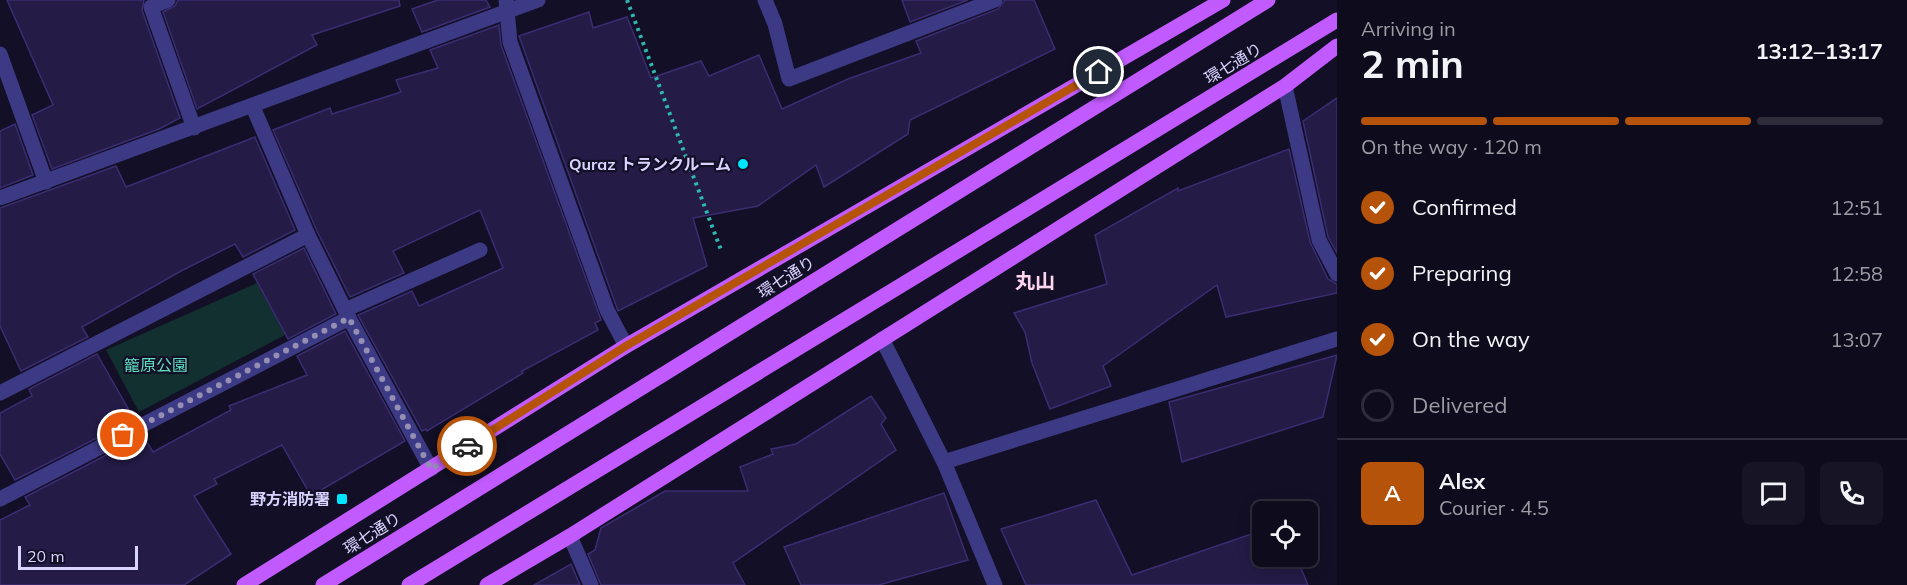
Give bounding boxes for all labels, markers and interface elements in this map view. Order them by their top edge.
text: Arriving in [1361,16,1456,41]
text: 13:12–13:17 [1755,37,1883,65]
street label: 環七通り [1200,38,1266,88]
text: 2 min [1361,39,1464,88]
pin [1073,46,1124,97]
icon: home [1082,55,1115,88]
text: On the way · 120 m [1361,134,1542,159]
place label: Quraz トランクルーム [569,154,731,174]
marker: Quraz トランクルーム [736,157,750,171]
icon: check [1361,191,1394,224]
text: Confirmed [1412,193,1517,221]
text: 12:51 [1830,195,1883,220]
street label: 環七通り [754,252,818,302]
icon: check [1361,257,1394,290]
text: Preparing [1412,259,1512,287]
text: 12:58 [1830,261,1883,286]
district label: 丸山 [1015,268,1055,293]
icon: check [1361,323,1394,356]
text: On the way [1412,325,1530,353]
text: 13:07 [1830,327,1883,352]
park label: 籠原公園 [124,355,188,375]
text: Delivered [1412,391,1507,419]
pin [97,409,148,460]
courier [437,416,497,476]
icon: bag [106,418,139,451]
icon: car [451,430,484,463]
button: chat [1742,462,1805,525]
button: phone [1820,462,1883,525]
text: Alex [1439,467,1485,495]
text: A [1384,479,1401,507]
place label: 野方消防署 [250,489,330,509]
marker: 野方消防署 [335,492,349,506]
text: Courier · 4.5 [1439,495,1549,520]
map controls [1252,501,1318,567]
button: locate [1252,501,1318,567]
street label: 環七通り [340,508,404,558]
scale bar [18,543,138,570]
text: 20 m [27,546,64,566]

